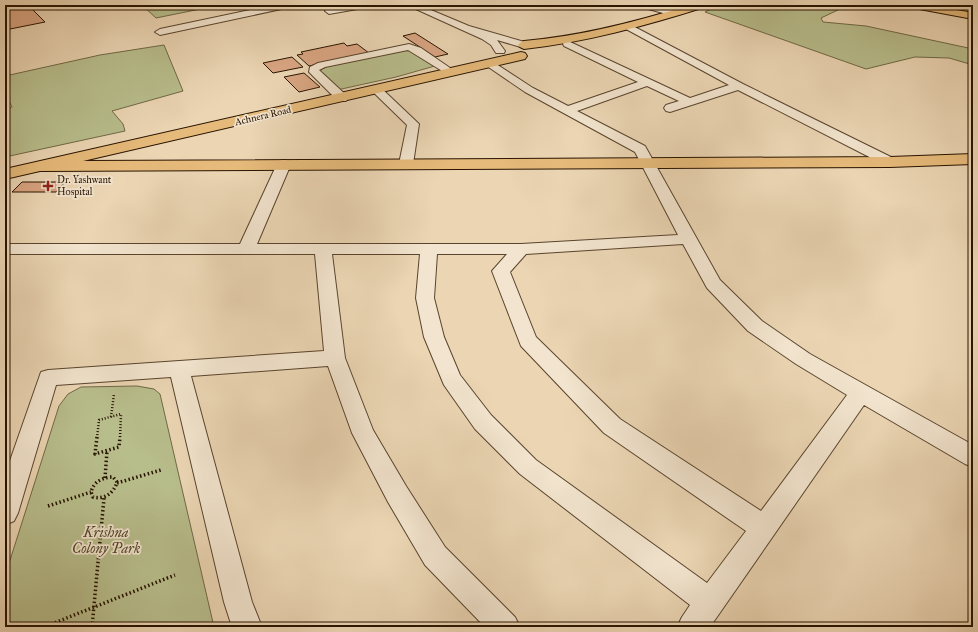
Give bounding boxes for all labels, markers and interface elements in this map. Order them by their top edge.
street label: Achnera Road [233,104,292,129]
place label: Dr. Yashwant Hospital [57,174,112,198]
marker: Dr. Yashwant Hospital [42,180,54,192]
park label: Krishna Colony Park [72,524,141,557]

